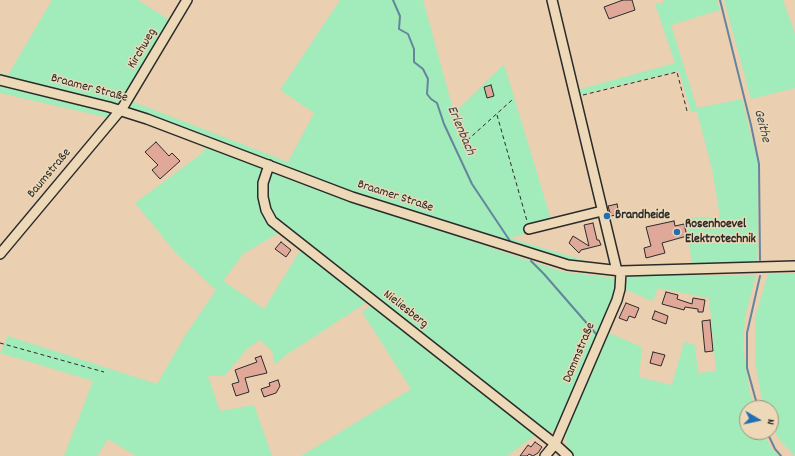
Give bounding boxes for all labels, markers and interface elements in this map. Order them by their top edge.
street label: Kirchweg [125,26,161,72]
street label: Braamer Straße [49,71,129,107]
water label: Erlenbach [442,104,478,158]
water label: Geithe [749,108,773,144]
street label: Baumstraße [25,146,75,202]
street label: Braamer Straße [355,177,435,217]
place label: Brandheide [615,208,670,224]
marker: Brandheide [602,211,612,221]
place label: Rosenhoevel Elektrotechnik [685,217,756,248]
marker: Rosenhoevel Elektrotechnik [672,227,682,237]
street label: Nieliesberg [379,288,431,332]
street label: Dammstraße [560,321,600,385]
north arrow [739,400,779,440]
text: N [762,418,778,426]

